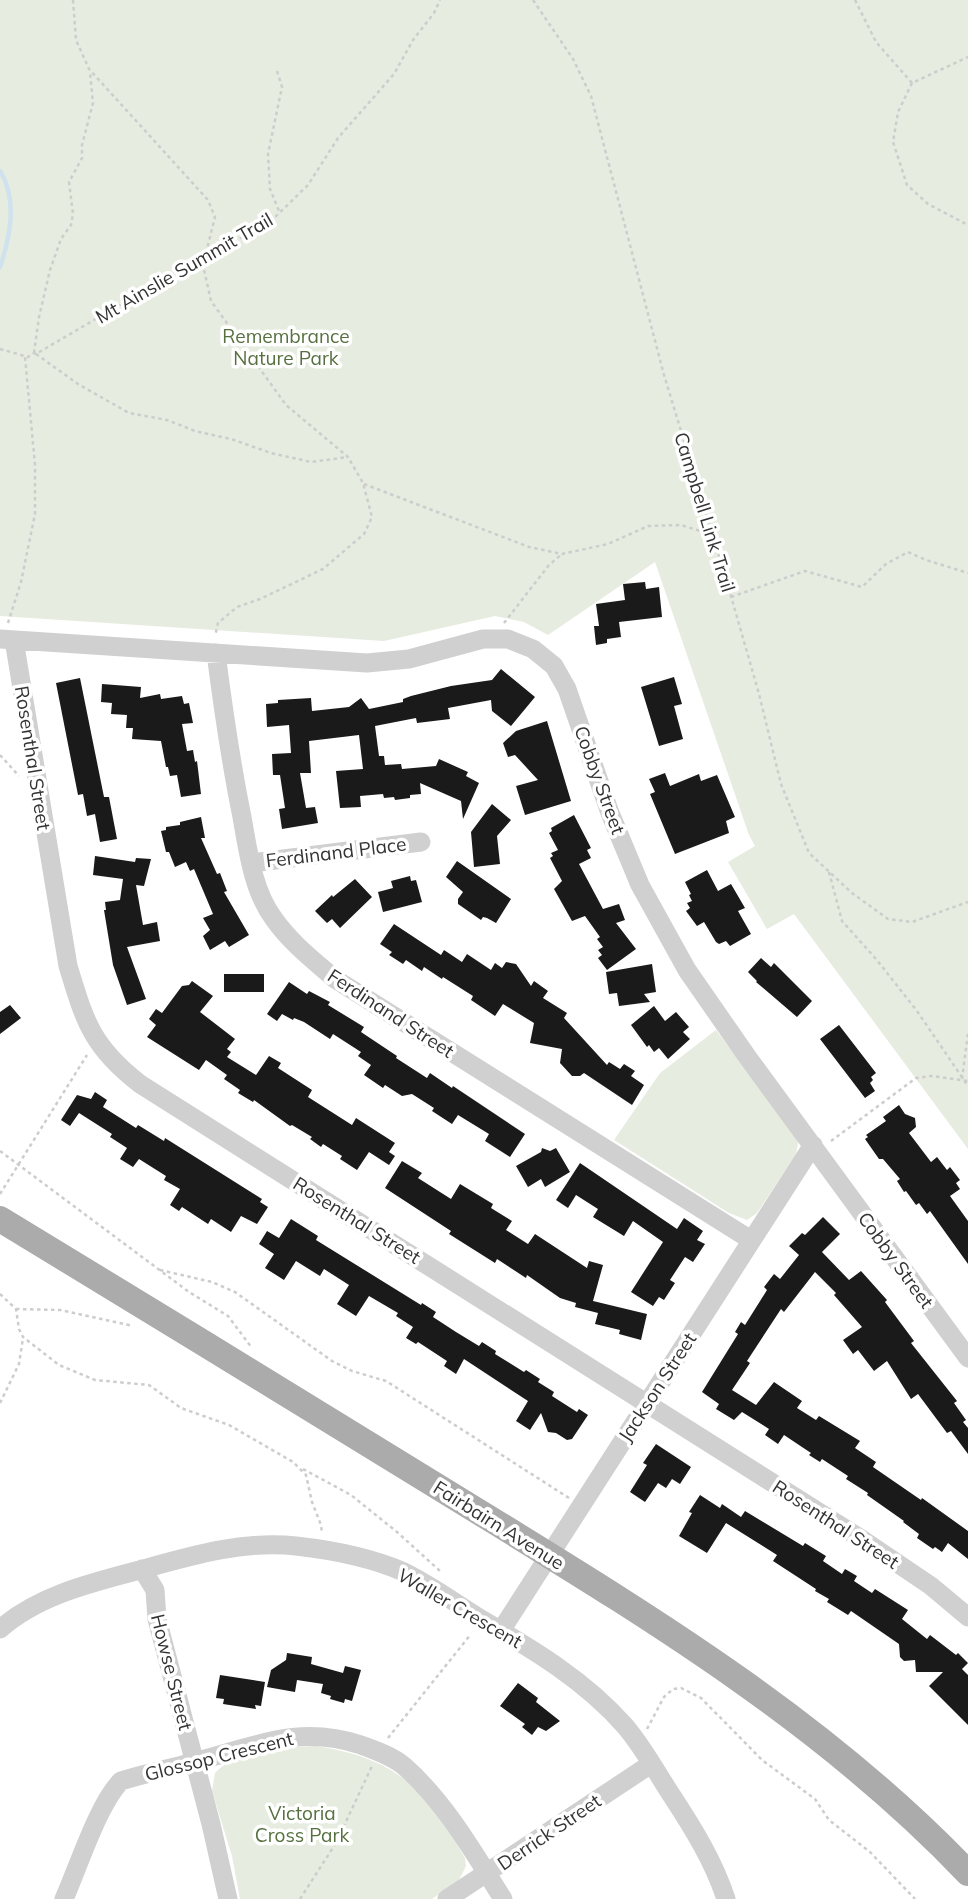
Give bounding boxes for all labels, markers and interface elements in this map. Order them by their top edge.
street label: Mt Ainslie Summit Trail [91,207,277,329]
park label: Remembrance Nature Park [222,324,350,370]
street label: Campbell Link Trail [669,429,741,595]
street label: Rosenthal Street [10,684,56,832]
street label: Cobby Street [569,723,631,838]
street label: Ferdinand Place [264,831,408,873]
street label: Ferdinand Street [323,963,459,1063]
street label: Rosenthal Street [289,1171,426,1269]
street label: Cobby Street [853,1207,939,1313]
street label: Jackson Street [613,1328,701,1446]
street label: Rosenthal Street [768,1474,904,1574]
street label: Fairbairn Avenue [429,1475,569,1575]
street label: Waller Crescent [394,1563,527,1653]
street label: Howse Street [146,1611,198,1733]
street label: Glossop Crescent [142,1726,296,1786]
street label: Derrick Street [493,1788,606,1875]
park label: Victoria Cross Park [255,1801,349,1847]

